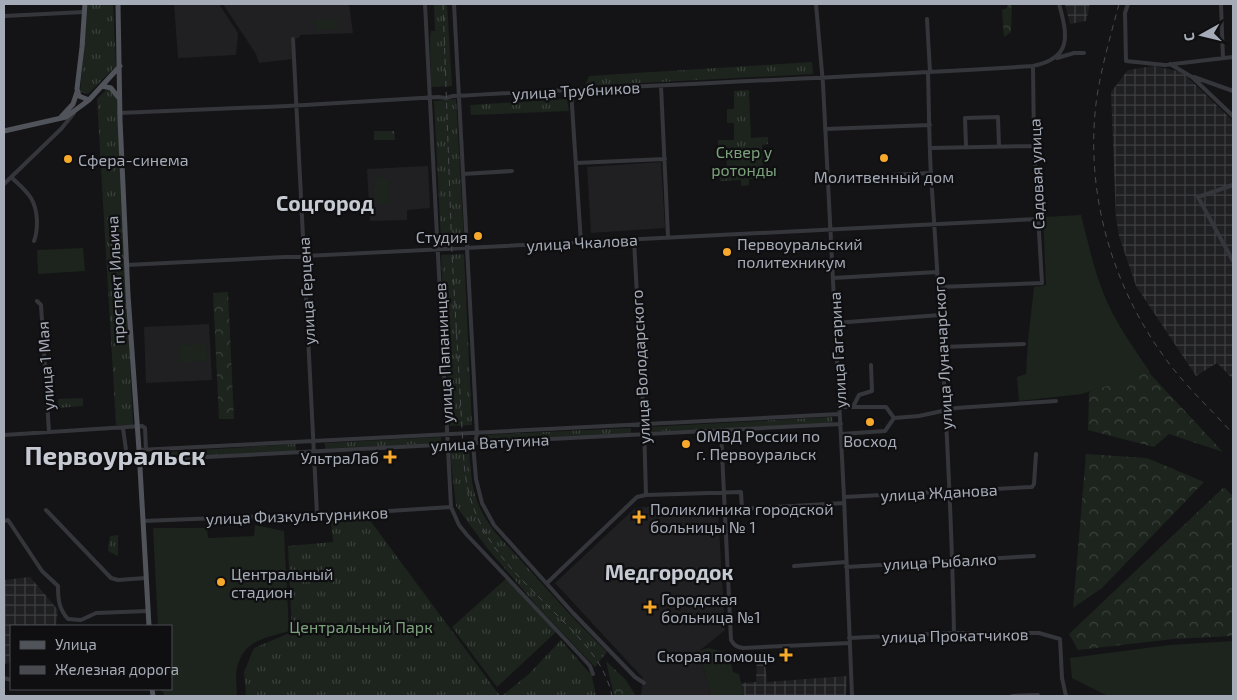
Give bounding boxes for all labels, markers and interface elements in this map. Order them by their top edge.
north arrow [1177,10,1227,60]
text: С [1180,32,1198,42]
street label: улица Трубников [511,77,641,104]
street label: Садовая улица [1025,118,1048,230]
park label: Сквер у ротонды [711,142,777,179]
place label: Сфера-синема [78,150,189,169]
marker: Молитвенный дом [878,152,890,164]
marker: Сфера-синема [62,153,74,165]
place label: Молитвенный дом [814,167,954,186]
district label: Соцгород [276,190,374,215]
street label: проспект Ильича [102,215,128,345]
place label: Студия [416,227,468,247]
marker: Студия [472,230,484,242]
street label: улица Чкалова [526,230,638,255]
place label: Первоуральский политехникум [737,234,863,272]
street label: улица Герцена [294,236,319,346]
marker: Первоуральский политехникум [721,246,733,258]
street label: улица Луначарского [928,276,957,430]
street label: улица Папанинцев [430,282,457,424]
street label: улица Володарского [626,289,655,445]
street label: улица Гагарина [824,291,851,409]
street label: улица 1 Мая [32,321,59,411]
marker: Восход [864,416,876,428]
place label: ОМВД России по г. Первоуральск [696,426,820,464]
street label: улица Ватутина [430,429,550,456]
place label: Восход [843,431,897,450]
marker: ОМВД России по г. Первоуральск [680,438,692,450]
district label: Первоуральск [24,439,206,470]
place label: УльтраЛаб [300,448,379,467]
marker: УльтраЛаб [383,450,397,464]
street label: улица Жданова [880,479,998,506]
place label: Поликлиника городской больницы № 1 [650,499,834,536]
street label: улица Физкультурников [206,502,389,529]
marker: Поликлиника городской больницы № 1 [632,510,646,524]
street label: улица Рыбалко [883,549,997,574]
district label: Медгородок [605,559,733,584]
place label: Центральный стадион [231,564,334,601]
marker: Центральный стадион [215,576,227,588]
place label: Городская больница №1 [661,589,761,626]
marker: Городская больница №1 [643,600,657,614]
park label: Центральный Парк [289,617,433,636]
street label: улица Прокатчиков [881,624,1029,647]
legend [10,625,172,690]
text: Улица [55,635,97,653]
place label: Скорая помощь [657,646,775,665]
marker: Скорая помощь [779,648,793,662]
text: Железная дорога [55,660,179,678]

